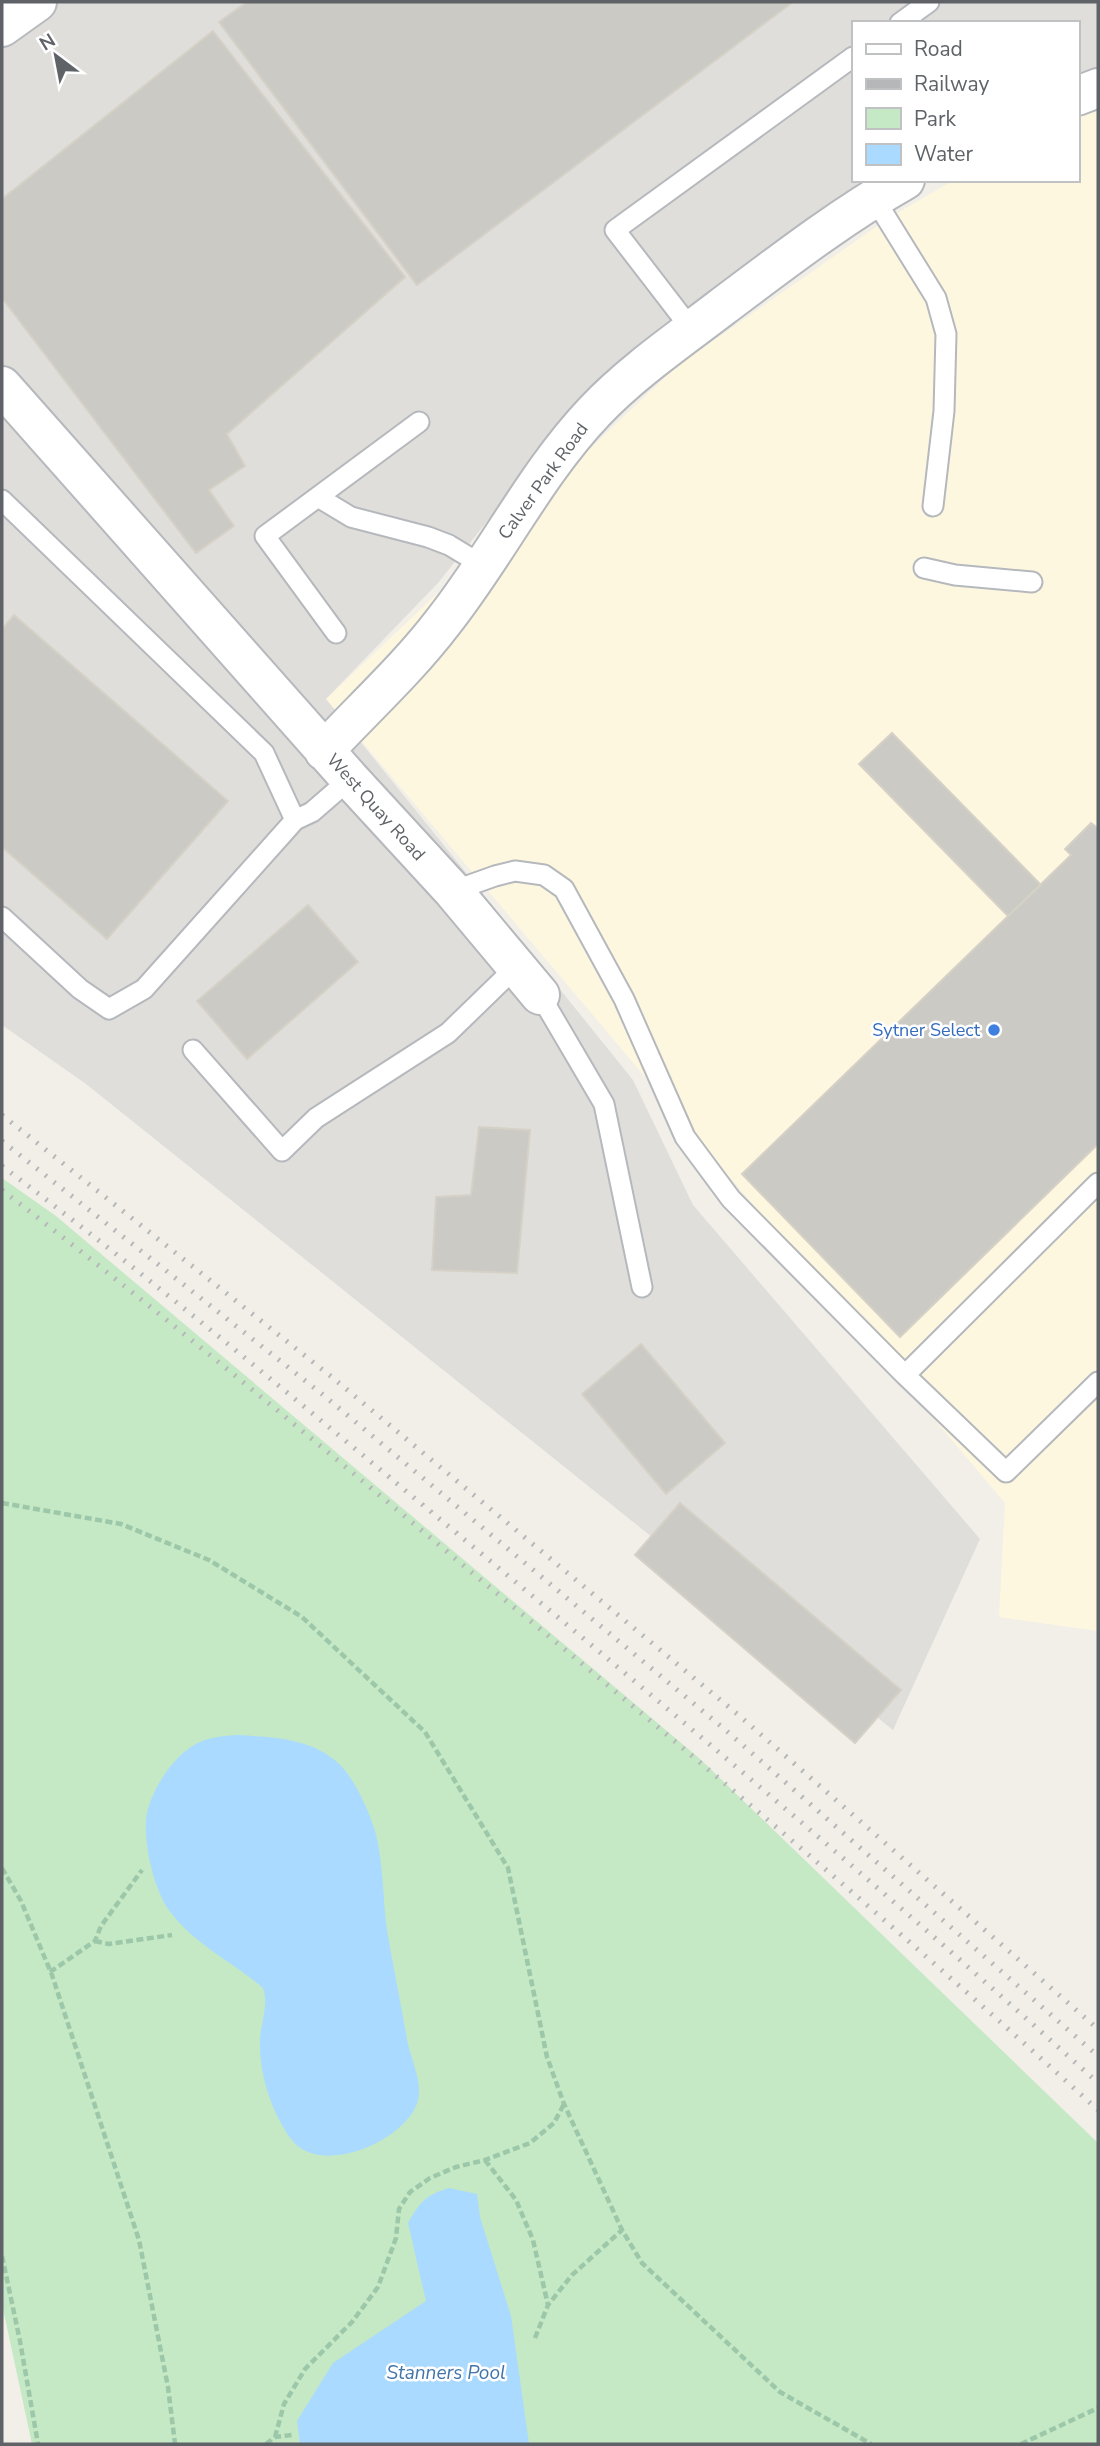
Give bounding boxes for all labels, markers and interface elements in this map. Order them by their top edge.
north arrow [21,21,91,91]
legend [852,21,1079,182]
text: N [35,28,60,57]
text: Road [914,35,963,63]
text: Railway [914,70,989,98]
text: Park [914,105,956,133]
text: Water [914,140,973,168]
street label: Calver Park Road [493,418,593,544]
street label: West Quay Road [321,748,431,866]
place label: Sytner Select [872,1018,981,1042]
marker: Sytner Select [986,1022,1002,1038]
water label: Stanners Pool [386,2360,506,2386]

